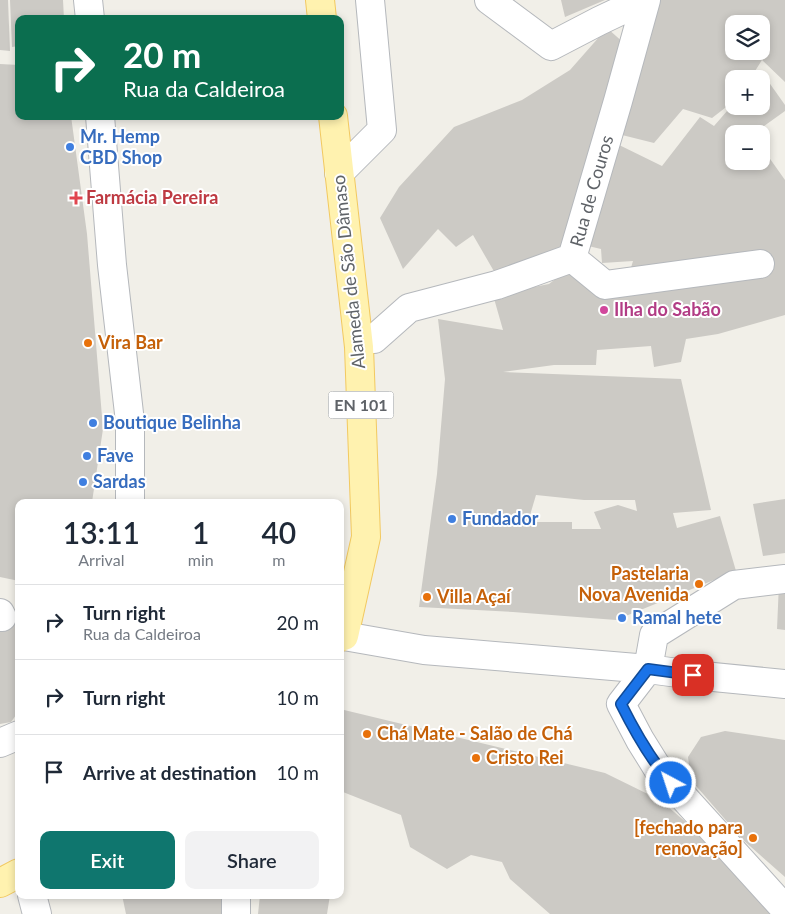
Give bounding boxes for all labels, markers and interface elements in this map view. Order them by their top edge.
map controls [725,15,770,170]
button: layers [725,15,770,60]
text: 20 m [123,33,201,75]
icon: right [40,35,105,100]
button: + [725,70,770,115]
text: Rua da Caldeiroa [123,75,285,102]
place label: Mr. Hemp CBD Shop [80,125,162,168]
button: − [725,125,770,170]
street label: Rua de Couros [565,132,618,249]
marker: Mr. Hemp CBD Shop [64,141,76,153]
street label: Alameda de São Dâmaso [327,174,369,370]
place label: Farmácia Pereira [86,186,219,208]
marker: Farmácia Pereira [70,192,82,204]
place label: Ilha do Sabão [614,298,721,320]
marker: Ilha do Sabão [598,304,610,316]
place label: Vira Bar [97,331,163,353]
marker: Vira Bar [82,337,94,349]
road number: EN 101 [328,392,394,418]
place label: Boutique Belinha [103,411,241,433]
marker: Boutique Belinha [87,417,99,429]
place label: Fave [97,444,134,466]
marker: Fave [81,450,93,462]
place label: Sardas [93,470,146,492]
marker: Sardas [77,476,89,488]
place label: Fundador [462,507,539,529]
marker: Fundador [446,513,458,525]
text: 13:11 [63,514,140,550]
text: 1 [192,514,209,550]
text: 40 [261,514,296,550]
text: Arrival [78,550,124,569]
text: min [188,550,214,569]
text: m [272,550,285,569]
place label: Pastelaria Nova Avenida [579,562,689,605]
marker: Pastelaria Nova Avenida [693,578,705,590]
place label: Villa Açaí [436,585,512,607]
marker: Villa Açaí [421,591,433,603]
text: Turn right [83,601,165,624]
place label: Ramal hete [632,606,722,628]
icon: right [40,608,68,636]
text: 20 m [276,611,319,634]
marker: Ramal hete [616,612,628,624]
text: Rua da Caldeiroa [83,624,201,643]
pin [672,654,714,696]
icon: arrive [679,661,707,689]
icon: right [40,683,68,711]
text: Turn right [83,686,165,709]
text: 10 m [276,686,319,709]
place label: Chá Mate - Salão de Chá [377,722,573,744]
marker: Chá Mate - Salão de Chá [361,728,373,740]
place label: Cristo Rei [486,746,564,768]
marker: Cristo Rei [470,752,482,764]
position arrow [644,756,696,808]
icon: arrive [40,758,68,786]
text: Arrive at destination [83,761,256,784]
text: 10 m [276,761,319,784]
place label: [fechado para renovação] [634,816,743,859]
button: Exit [40,831,175,889]
button: Share [185,831,319,889]
marker: [fechado para renovação] [747,832,759,844]

